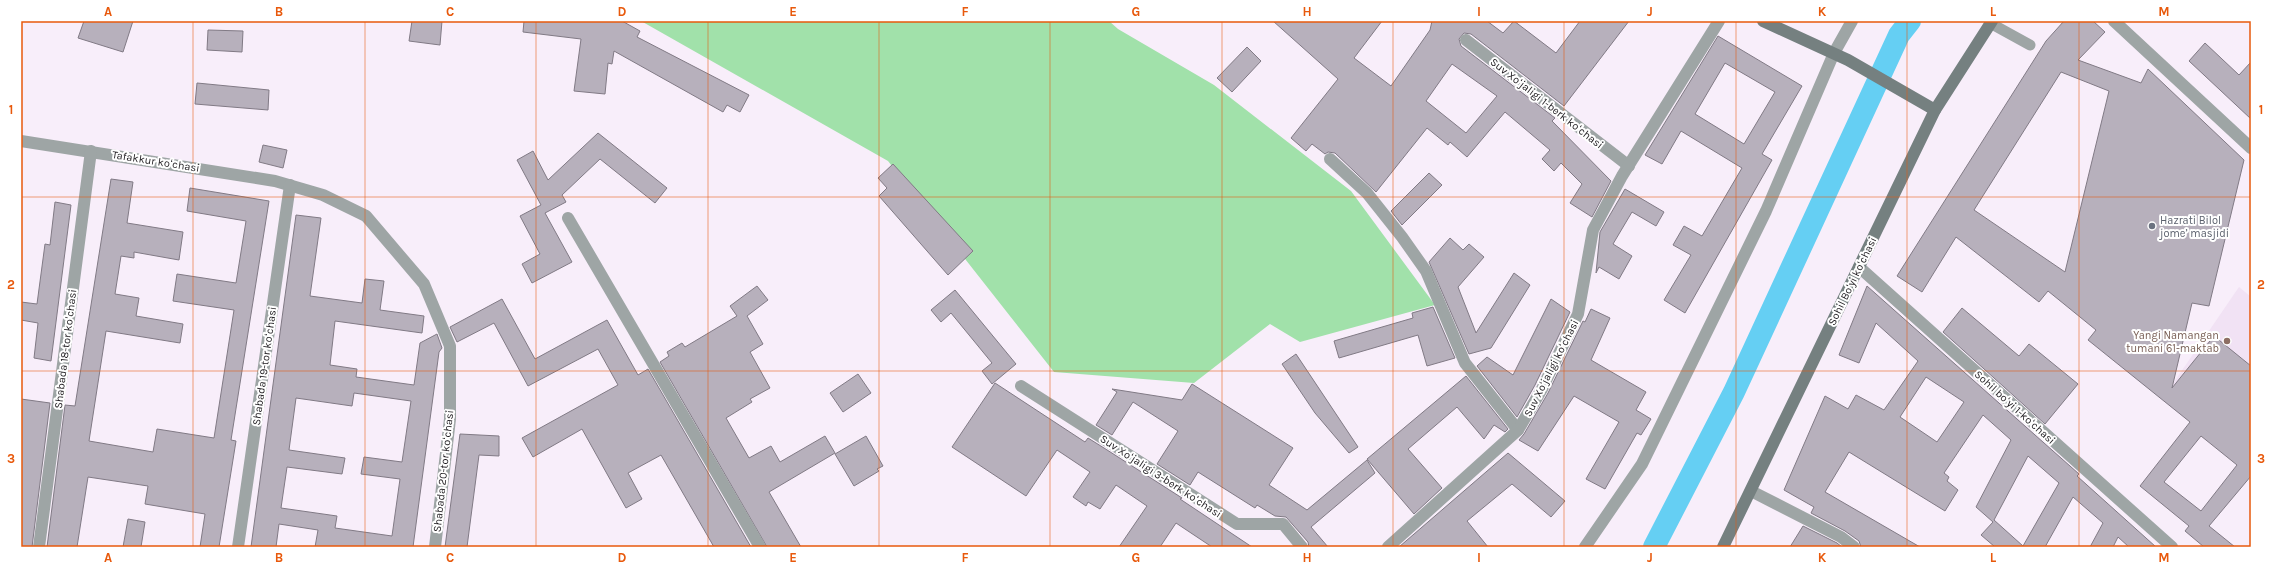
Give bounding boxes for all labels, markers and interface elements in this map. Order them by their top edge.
text: A [104,4,112,19]
text: B [275,4,283,19]
text: C [446,4,454,19]
text: D [618,4,627,19]
text: E [789,4,797,19]
text: F [961,4,969,19]
text: G [1132,4,1140,19]
text: H [1302,4,1312,19]
text: I [1477,4,1481,19]
text: J [1647,4,1653,19]
text: K [1818,4,1827,19]
text: L [1990,4,1997,19]
text: M [2158,4,2170,19]
street label: Suv Xoʻjaligi 1-berk koʻchasi [1488,55,1606,151]
text: 1 [9,102,13,117]
text: 1 [2259,102,2263,117]
street label: Tafakkur koʻchasi [111,148,200,175]
place label: Hazrati Bilol jome’ masjidi [2159,214,2229,240]
marker: Hazrati Bilol jome’ masjidi [2147,221,2157,231]
street label: Sohil Boʻyi koʻchasi [1825,235,1879,328]
text: 2 [7,277,15,292]
text: 2 [2257,277,2265,292]
street label: Shabada 18-tor koʻchasi [52,289,79,409]
street label: Shabada 19-tor koʻchasi [250,306,279,426]
street label: Suv Xoʻjaligi koʻchasi [1521,318,1582,419]
place label: Yangi Namangan tumani 61-maktab [2126,329,2219,355]
marker: Yangi Namangan tumani 61-maktab [2222,336,2232,346]
street label: Sohil boʻyi 1-koʻchasi [1972,368,2058,447]
street label: Shabada 20-tor koʻchasi [431,409,456,533]
street label: Suv Xoʻjaligi 3-berk koʻchasi [1098,432,1224,521]
text: 3 [7,451,15,466]
text: 3 [2257,451,2265,466]
text: A [104,550,112,565]
text: B [275,550,283,565]
text: C [446,550,454,565]
text: D [618,550,627,565]
text: E [789,550,797,565]
text: F [961,550,969,565]
text: G [1132,550,1140,565]
text: H [1302,550,1312,565]
text: I [1477,550,1481,565]
text: J [1647,550,1653,565]
text: K [1818,550,1827,565]
text: L [1990,550,1997,565]
text: M [2158,550,2170,565]

